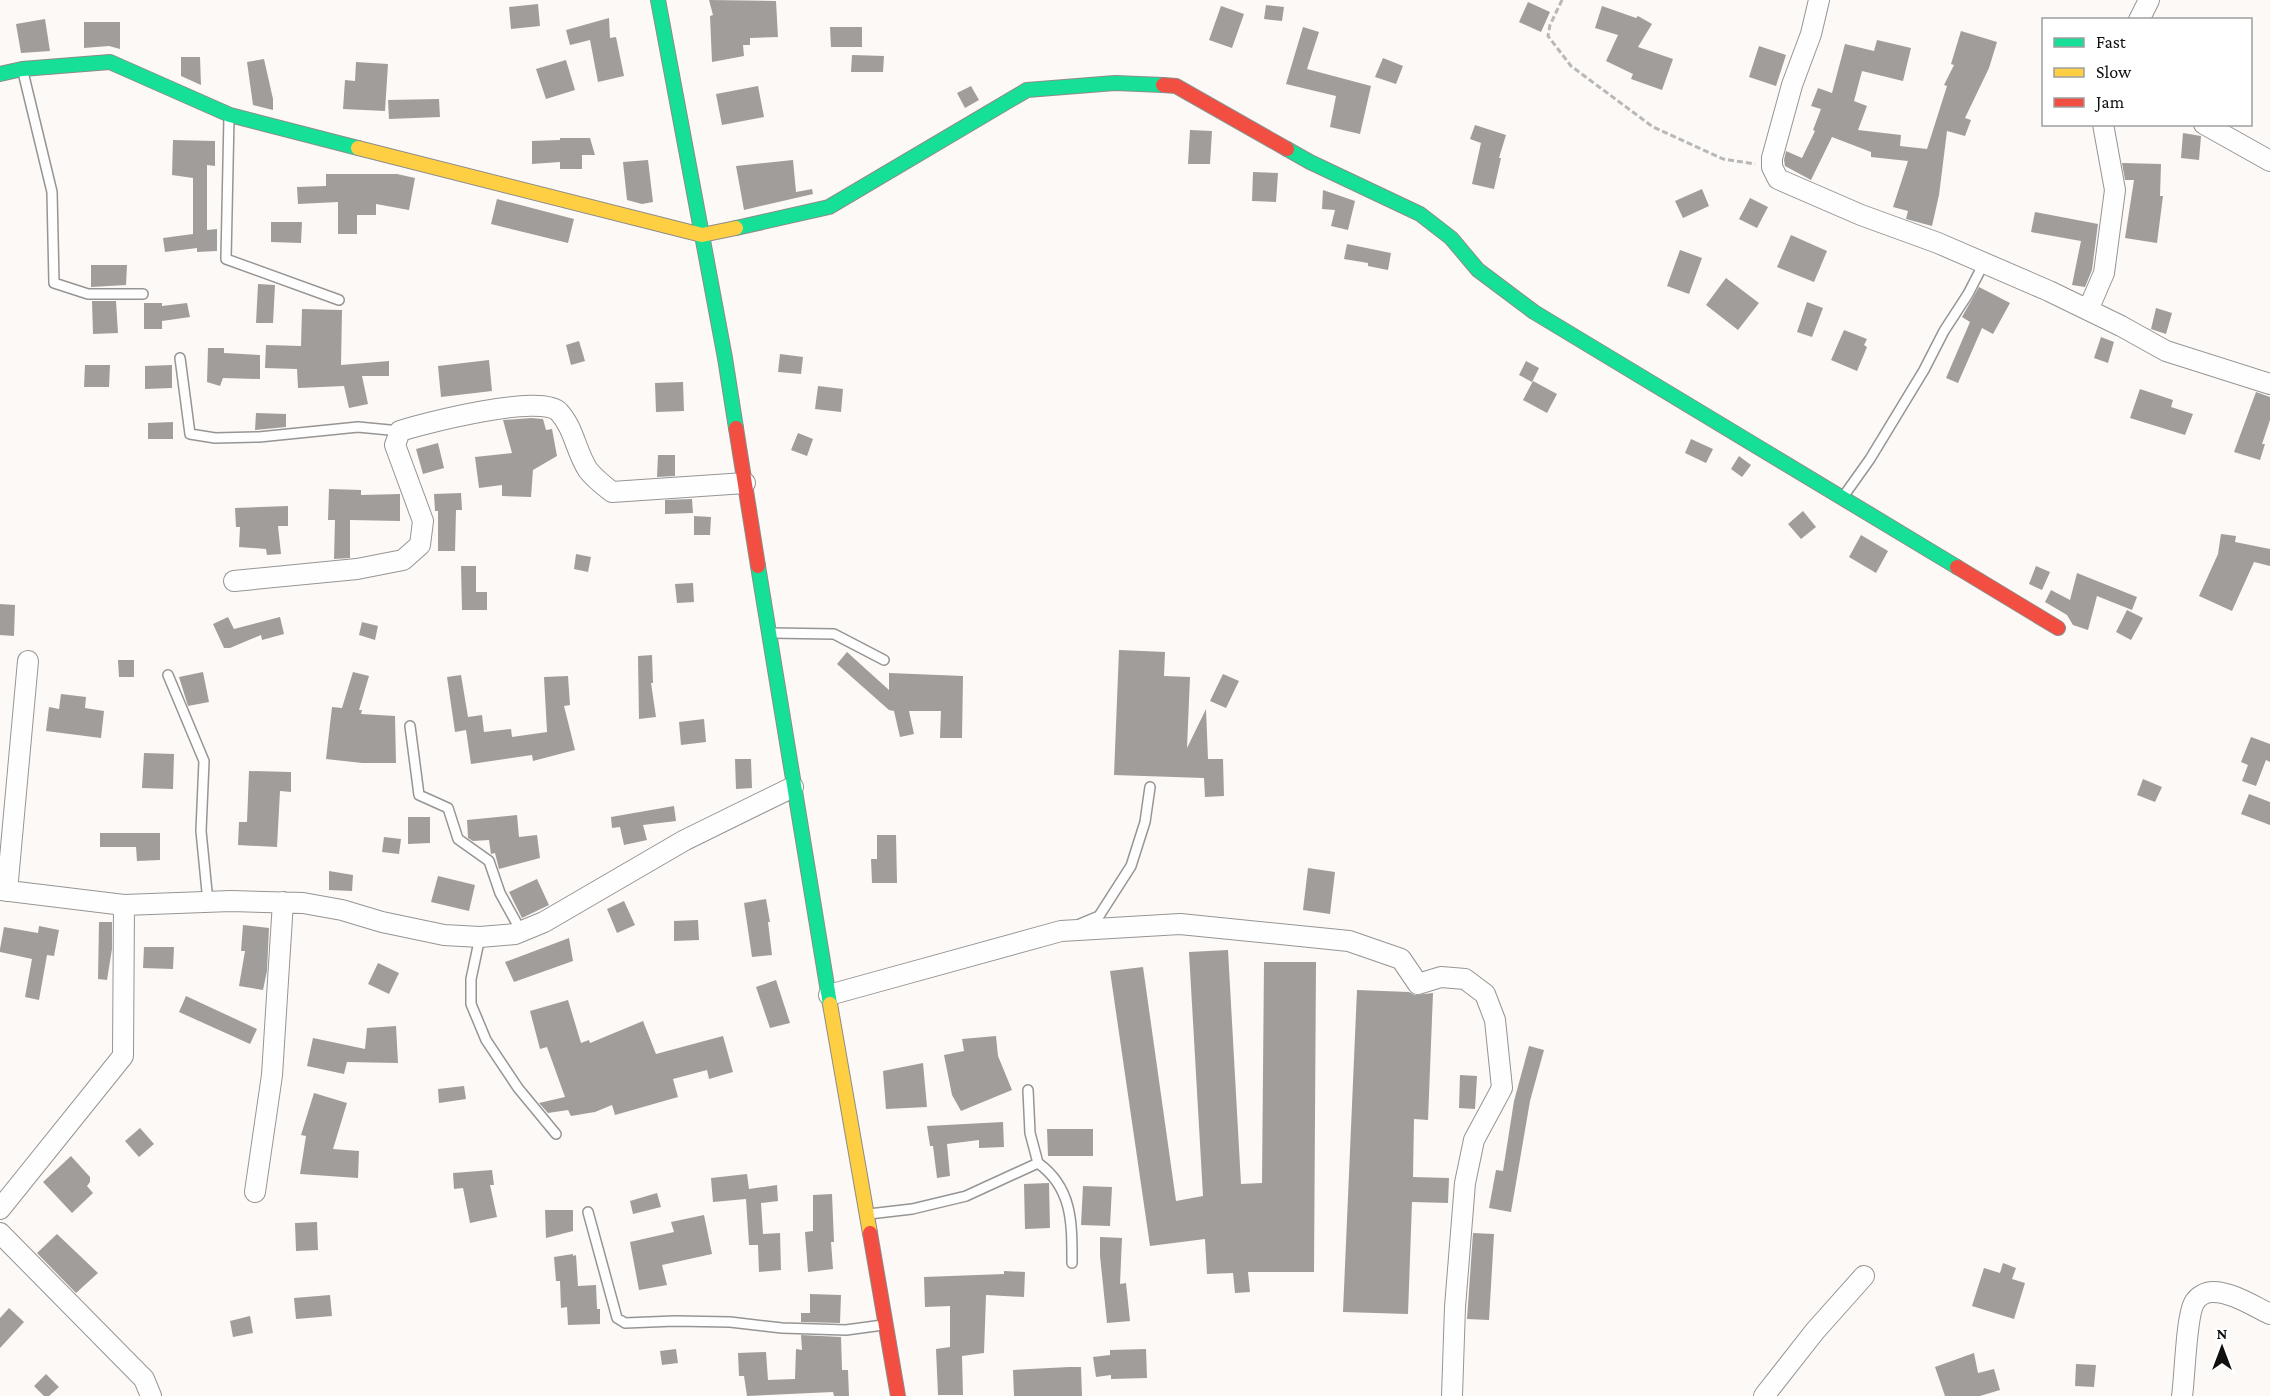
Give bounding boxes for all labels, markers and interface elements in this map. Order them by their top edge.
legend [2042,18,2252,126]
text: Fast [2096,32,2127,52]
text: Slow [2096,62,2132,82]
text: Jam [2094,92,2125,112]
north arrow [2192,1318,2252,1378]
text: N [2217,1325,2228,1342]

